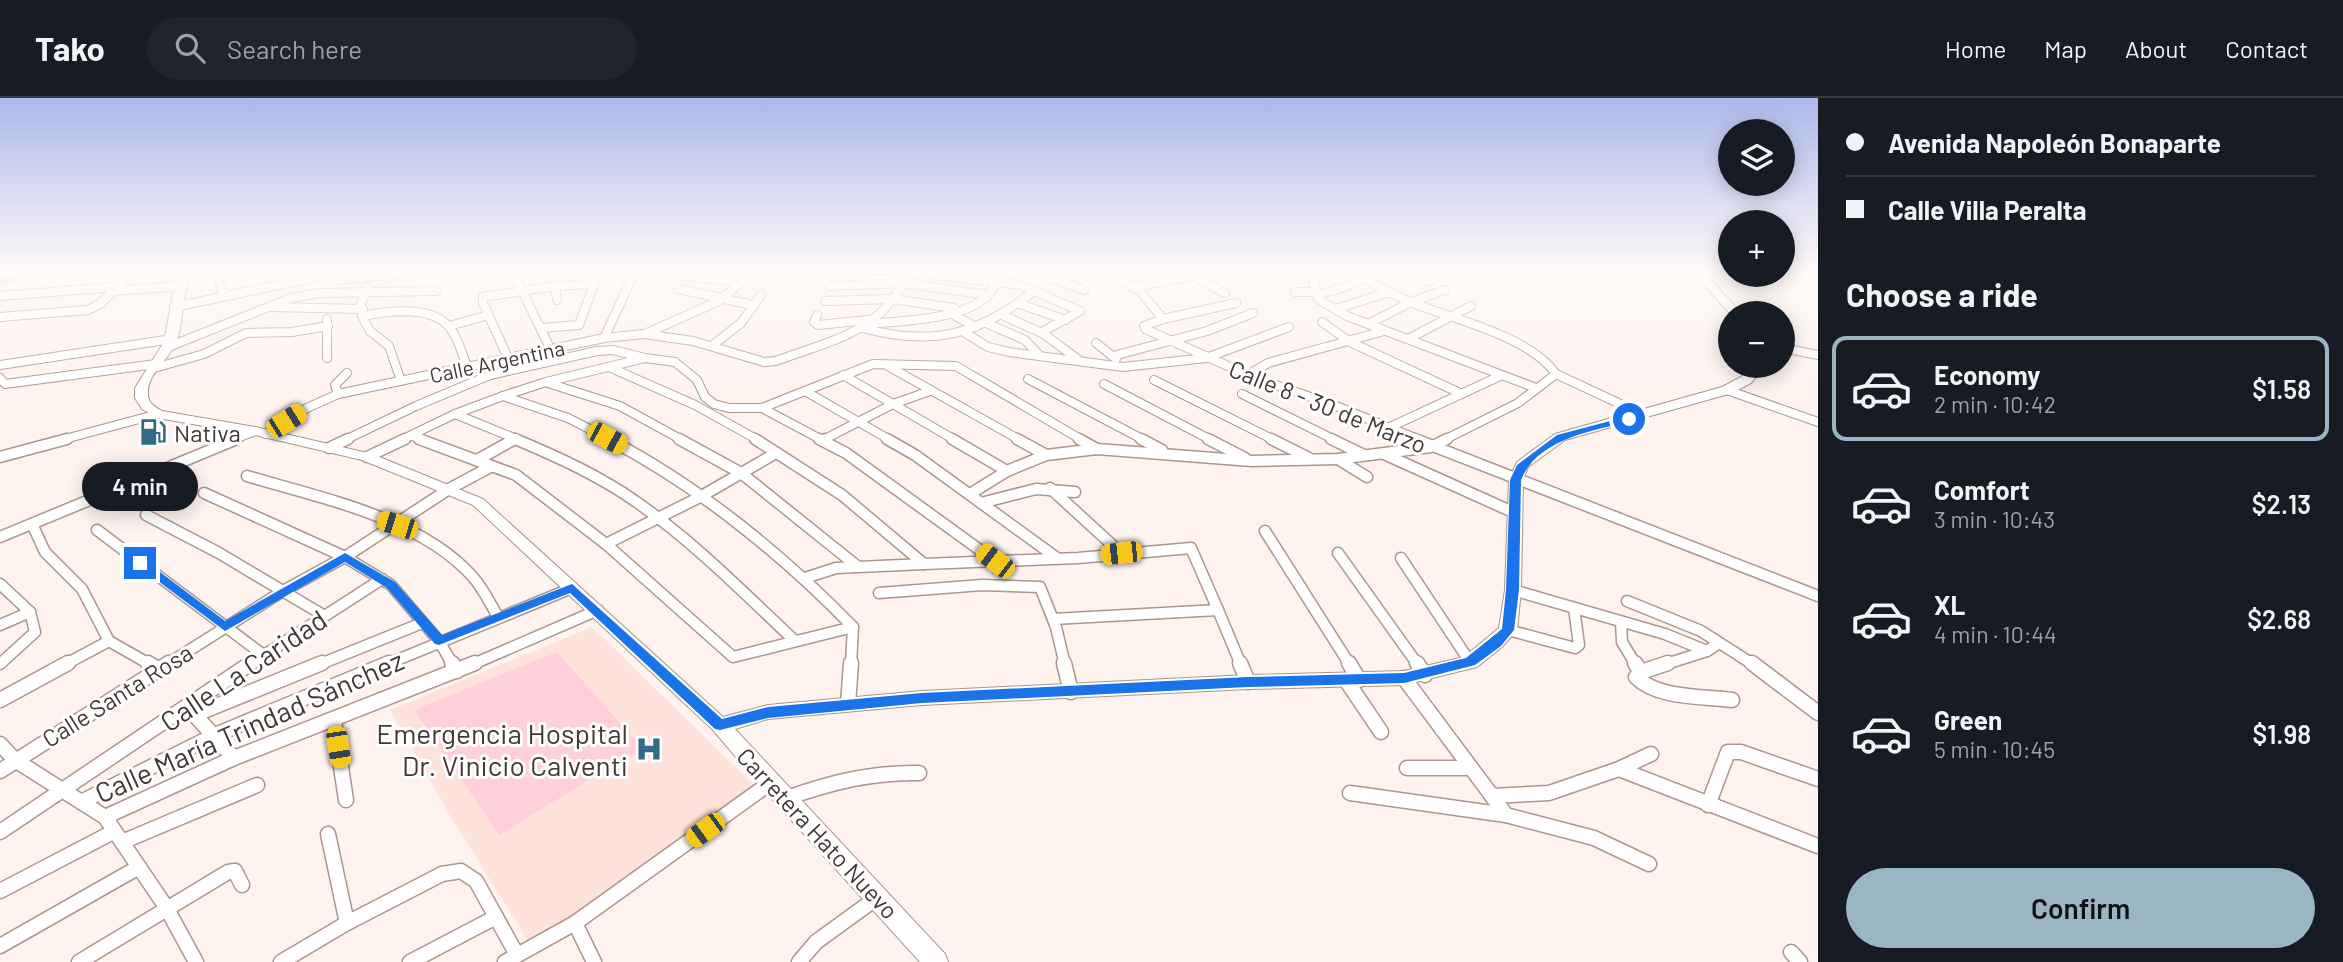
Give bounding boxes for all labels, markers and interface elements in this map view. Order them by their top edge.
search box [147,17,637,80]
text: Tako [35,28,105,68]
icon: search [171,29,209,67]
text: Search here [227,33,362,64]
text: Home [1945,34,2006,63]
text: Map [2044,34,2087,63]
text: About [2125,34,2187,63]
text: Contact [2225,34,2308,63]
map controls [1718,119,1795,378]
button: layers [1718,119,1795,196]
text: Avenida Napoleón Bonaparte [1888,127,2221,158]
text: Calle Villa Peralta [1888,194,2086,225]
button: + [1718,210,1795,287]
text: Choose a ride [1846,275,2038,313]
button: − [1718,301,1795,378]
street label: Calle Argentina [427,334,567,388]
street label: Calle 8 - 30 de Marzo [1225,353,1431,459]
icon: car [1850,357,1913,420]
text: Economy [1934,359,2040,390]
text: $1.58 [2252,373,2311,404]
text: 2 min · 10:42 [1934,390,2056,418]
car [263,401,310,441]
route start [1613,403,1645,435]
fuel station icon: Nativa [138,417,168,447]
place label: Nativa [174,418,241,447]
car [584,419,631,457]
callout: 4 min [82,462,198,510]
text: 4 min [112,472,168,500]
icon: car [1850,472,1913,535]
text: Comfort [1934,474,2030,505]
text: $2.13 [2252,488,2311,519]
text: 3 min · 10:43 [1934,505,2055,533]
car [374,509,421,541]
car [972,540,1019,582]
car [1100,540,1143,566]
route end [124,547,156,579]
icon: car [1850,587,1913,650]
text: XL [1934,589,1965,620]
street label: Calle La Caridad [153,602,333,738]
text: $2.68 [2247,603,2311,634]
text: 4 min · 10:44 [1934,620,2057,648]
street label: Calle Santa Rosa [36,637,198,753]
street label: Calle María Trindad Sánchez [89,642,409,810]
icon: car [1850,702,1913,765]
text: Green [1934,704,2002,735]
place label: Emergencia Hospital Dr. Vinicio Calventi [376,716,628,782]
text: $1.98 [2252,718,2311,749]
car [325,725,352,769]
hospital icon: Emergencia Hospital Dr. Vinicio Calventi [634,734,664,764]
text: 5 min · 10:45 [1934,735,2055,763]
street label: Carretera Hato Nuevo [731,741,905,925]
car [682,809,729,851]
button: Confirm [1846,868,2315,948]

